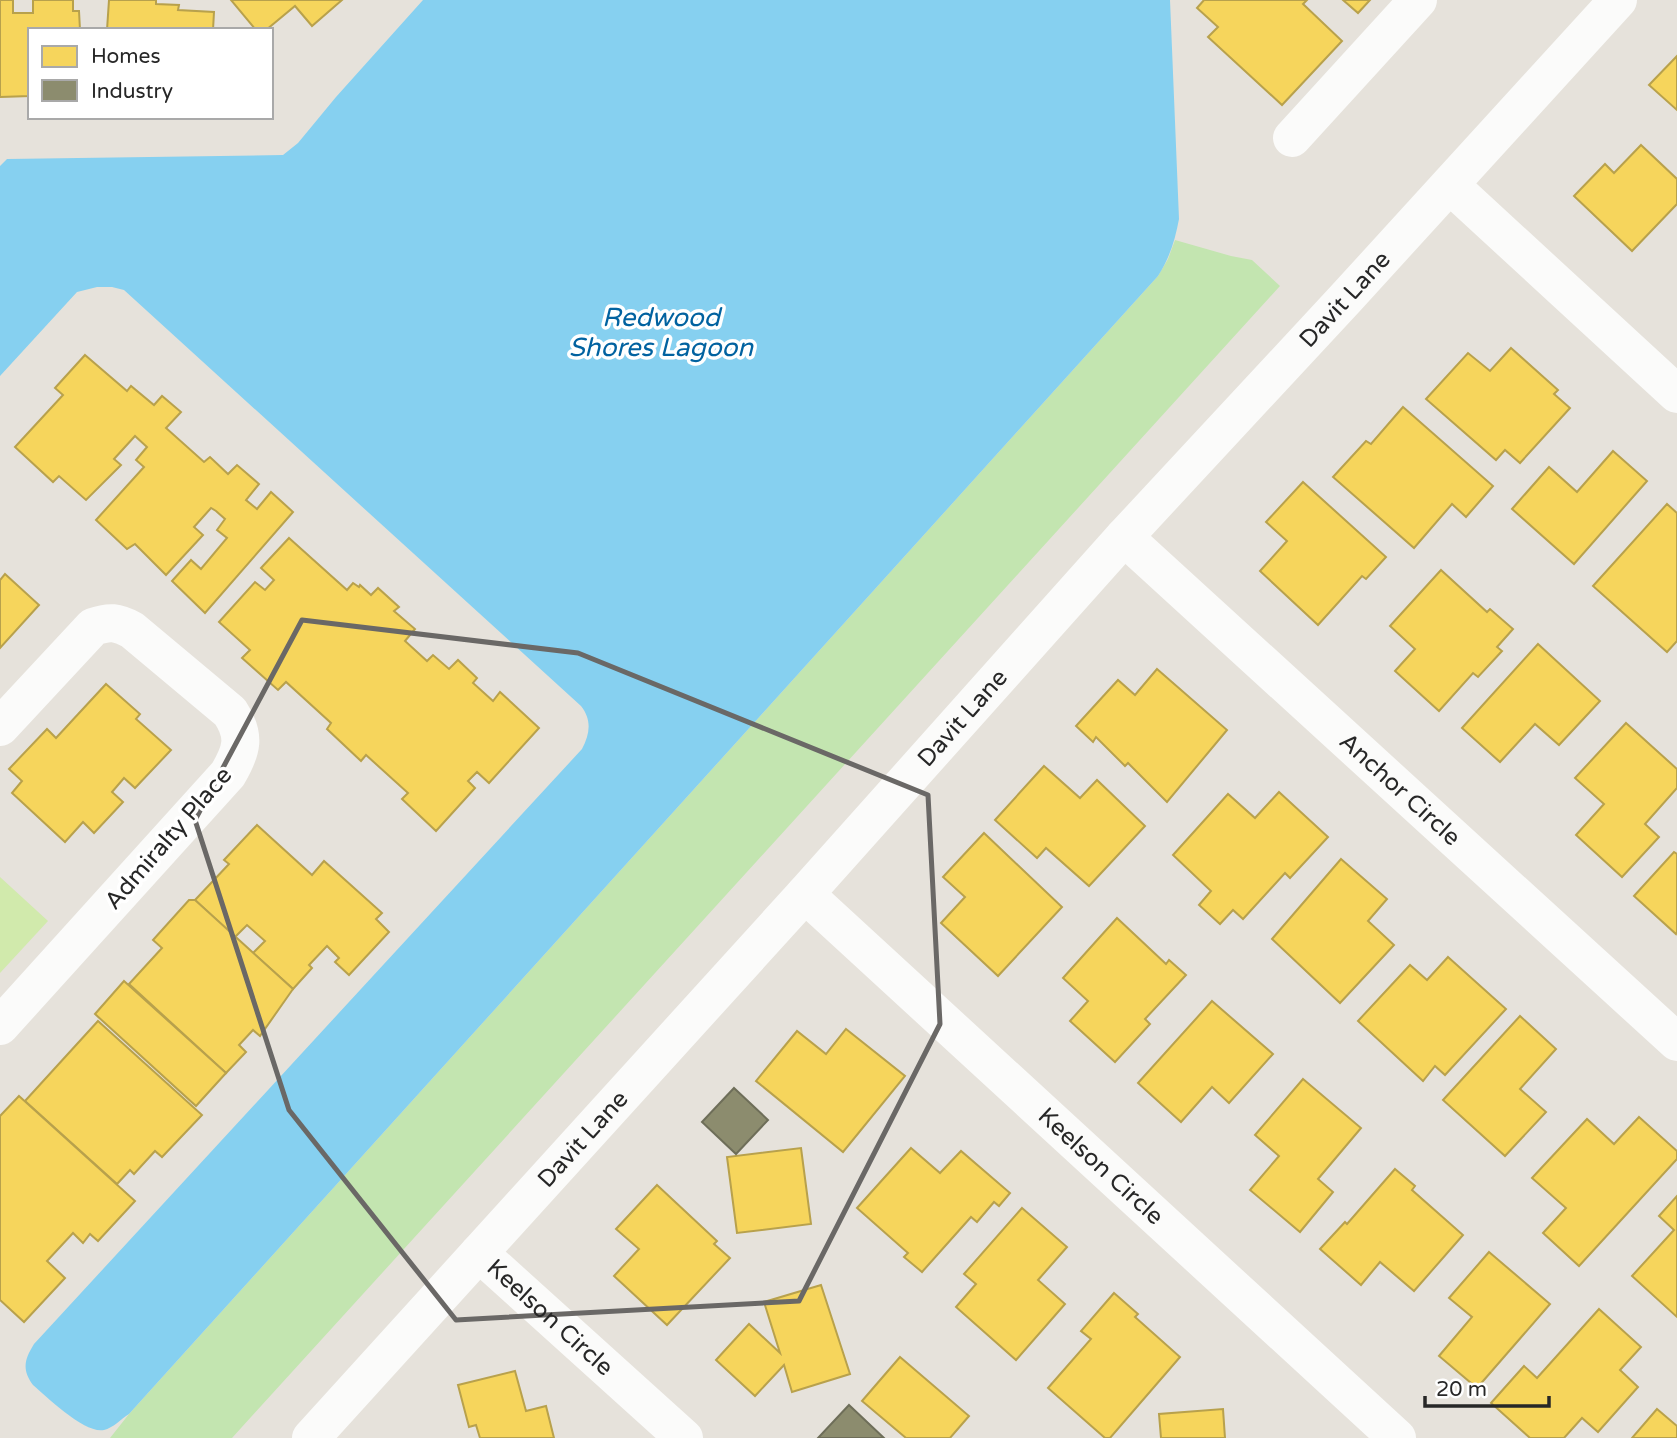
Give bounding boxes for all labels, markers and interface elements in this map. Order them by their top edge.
legend [28,28,273,119]
text: Homes [91,44,161,69]
text: Industry [91,79,173,104]
street label: Davit Lane [1293,245,1397,354]
water label: Redwood Shores Lagoon [569,302,754,363]
street label: Davit Lane [912,664,1014,773]
street label: Anchor Circle [1333,727,1466,852]
street label: Admiralty Place [99,761,238,916]
street label: Davit Lane [532,1085,634,1194]
street label: Keelson Circle [1032,1102,1169,1231]
street label: Keelson Circle [481,1253,619,1382]
scale bar [1425,1364,1549,1408]
text: 20 m [1436,1377,1487,1402]

